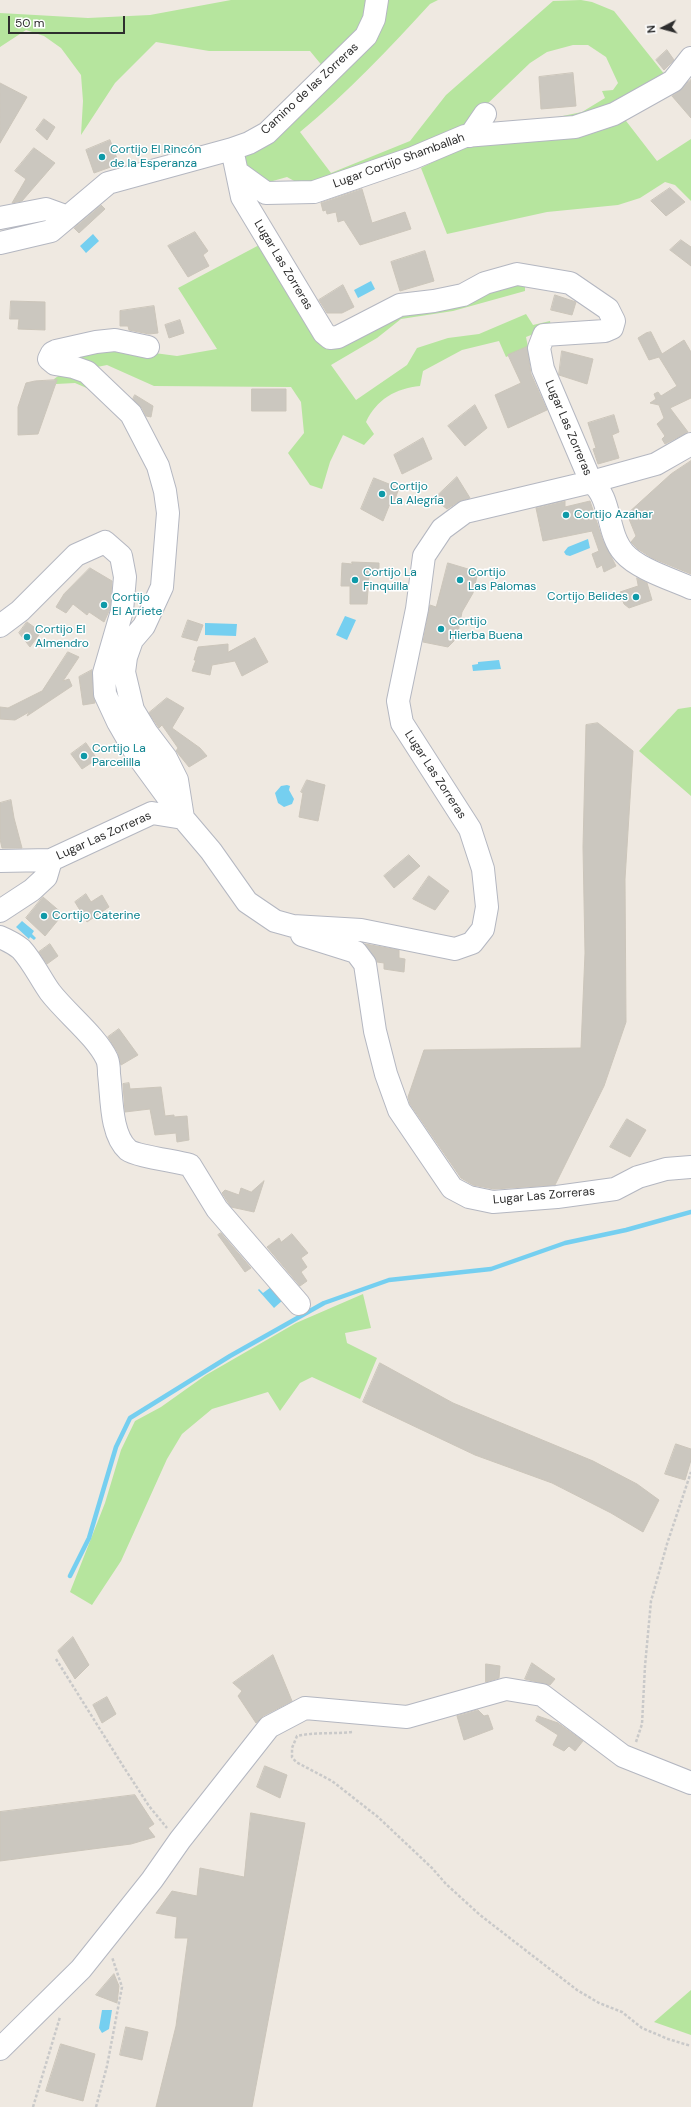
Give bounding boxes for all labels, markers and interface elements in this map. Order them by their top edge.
scale bar [10,8,127,34]
north arrow [643,8,683,48]
text: 50 m [15,15,44,31]
text: N [644,25,658,34]
street label: Camino de las Zorreras [258,40,362,138]
street label: Lugar Cortijo Shamballah [331,130,467,192]
place label: Cortijo El Rincón de la Esperanza [110,143,201,171]
marker: Cortijo El Rincón de la Esperanza [97,152,107,162]
street label: Lugar Las Zorreras [251,217,315,313]
street label: Lugar Las Zorreras [541,378,595,478]
place label: Cortijo La Alegría [390,480,444,508]
marker: Cortijo La Alegría [377,489,387,499]
place label: Cortijo Azahar [574,508,653,522]
marker: Cortijo Azahar [561,510,571,520]
place label: Cortijo La Finquilla [363,566,417,594]
place label: Cortijo Las Palomas [468,566,536,594]
marker: Cortijo La Finquilla [350,575,360,585]
marker: Cortijo Las Palomas [455,575,465,585]
place label: Cortijo Belides [547,590,628,604]
place label: Cortijo El Arriete [112,591,162,619]
marker: Cortijo Belides [631,592,641,602]
marker: Cortijo El Arriete [99,600,109,610]
place label: Cortijo Hierba Buena [449,615,523,643]
place label: Cortijo El Almendro [35,623,89,651]
marker: Cortijo Hierba Buena [436,624,446,634]
marker: Cortijo El Almendro [22,632,32,642]
street label: Lugar Las Zorreras [401,728,469,822]
place label: Cortijo La Parcelilla [92,742,146,770]
marker: Cortijo La Parcelilla [79,751,89,761]
street label: Lugar Las Zorreras [54,809,154,863]
place label: Cortijo Caterine [52,909,140,923]
marker: Cortijo Caterine [39,911,49,921]
street label: Lugar Las Zorreras [492,1184,596,1208]

